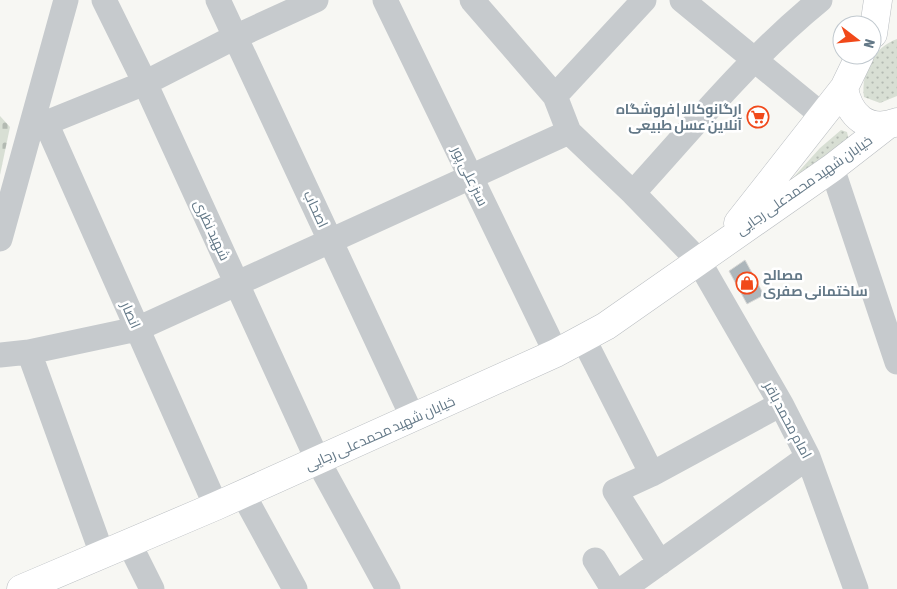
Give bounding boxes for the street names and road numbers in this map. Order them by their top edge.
street label: خیابان شهید محمدعلی رجایی [733,132,875,238]
street label: سبز علی پور [446,143,491,209]
street label: اصحاب [301,188,331,230]
street label: شهید نظری [191,197,233,263]
street label: انصار [118,298,144,331]
street label: امام محمد باقر [759,378,815,462]
street label: خیابان شهید محمدعلی رجایی [303,393,457,473]

